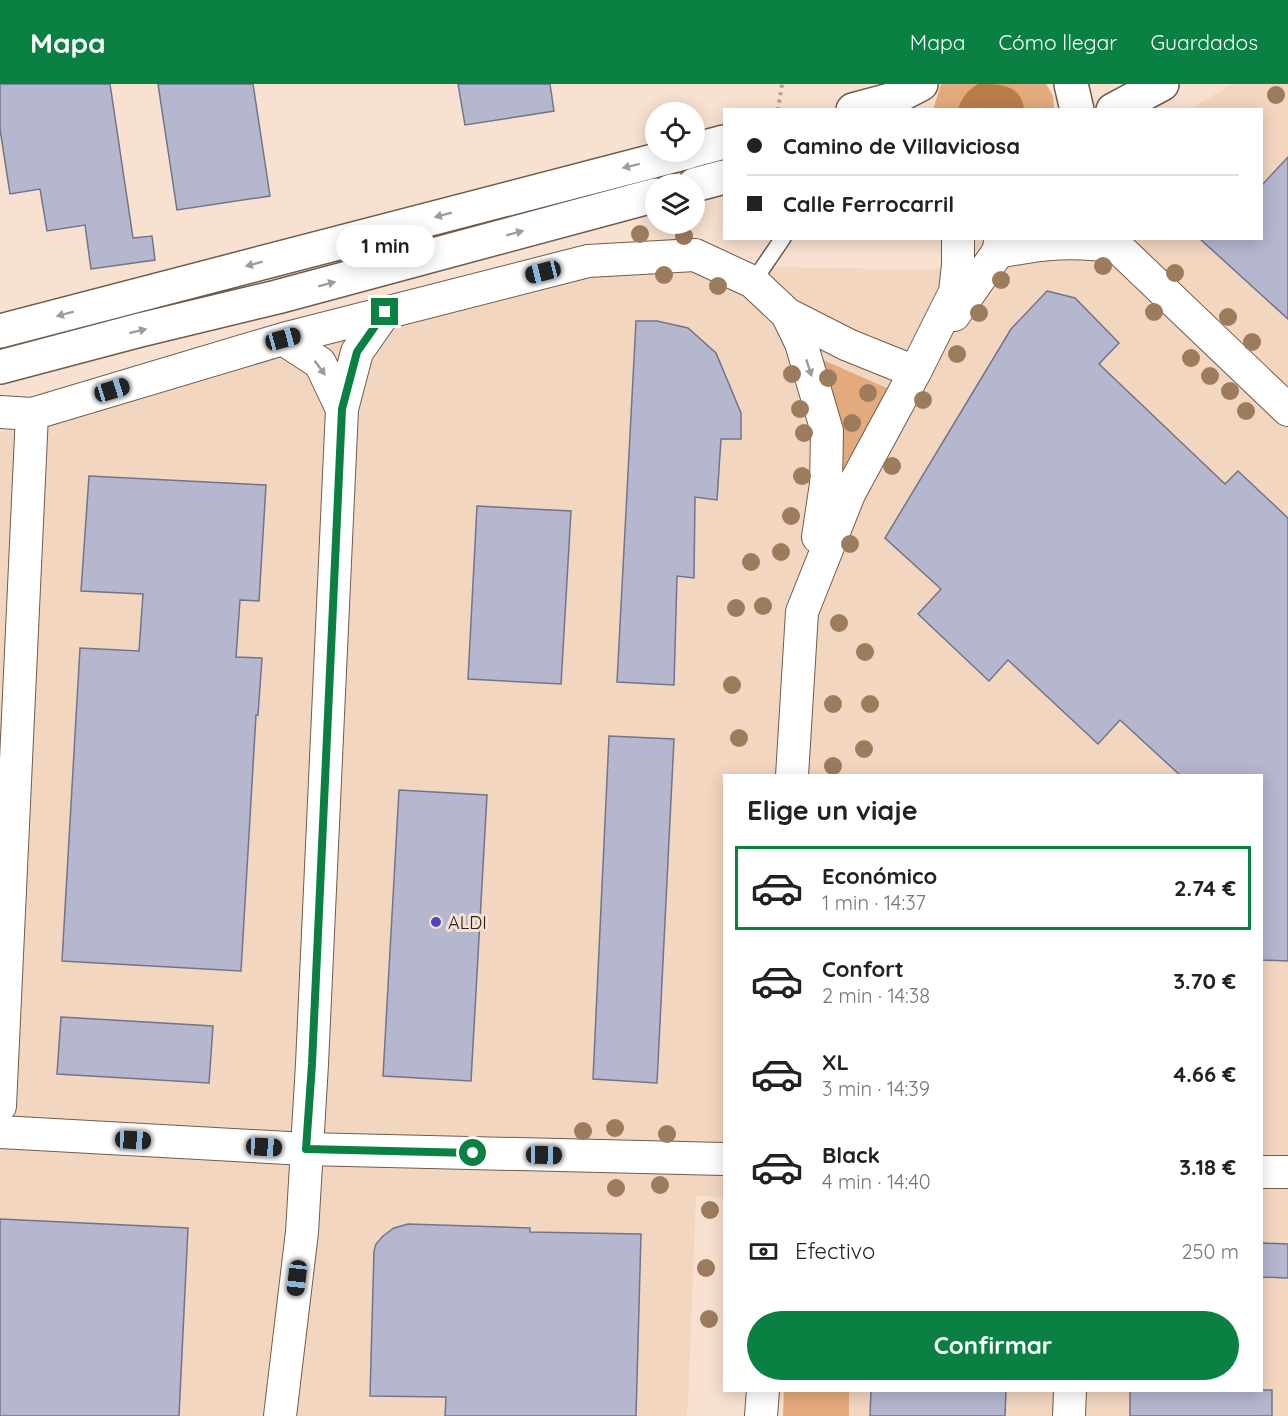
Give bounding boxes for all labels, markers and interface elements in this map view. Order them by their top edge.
text: Mapa [30,25,106,60]
text: Mapa [910,29,965,55]
text: Cómo llegar [998,29,1117,55]
text: Guardados [1150,29,1258,55]
map controls [645,102,705,234]
button: locate [645,102,705,162]
text: Camino de Villaviciosa [783,132,1020,160]
one-way arrow [622,162,640,171]
button: layers [645,174,705,234]
text: Calle Ferrocarril [783,190,954,218]
one-way arrow [433,211,451,220]
callout: 1 min [336,225,434,267]
one-way arrow [506,228,524,238]
text: 1 min [361,233,410,258]
car [523,259,563,285]
one-way arrow [245,260,263,270]
one-way arrow [318,279,336,288]
route end [371,298,398,325]
one-way arrow [56,309,74,319]
one-way arrow [129,325,147,335]
car [263,326,303,352]
one-way arrow [805,359,815,377]
one-way arrow [314,360,326,376]
car [92,376,132,404]
text: Elige un viaje [747,793,918,827]
icon: car [750,861,804,915]
text: Económico [822,862,937,890]
text: 2.74 € [1174,874,1236,902]
text: 1 min · 14:37 [822,890,926,915]
place label: ALDI [448,911,487,934]
marker: ALDI [429,915,443,929]
icon: car [750,954,804,1008]
text: Confort [822,955,904,983]
text: 3.70 € [1173,967,1236,995]
text: 2 min · 14:38 [822,983,930,1008]
icon: car [750,1047,804,1101]
text: XL [822,1048,849,1076]
text: 4.66 € [1173,1060,1236,1088]
text: 3 min · 14:39 [822,1076,930,1101]
car [115,1130,151,1150]
car [246,1137,282,1157]
route start [459,1139,486,1166]
icon: car [750,1140,804,1194]
text: Black [822,1141,880,1169]
car [526,1146,562,1164]
text: 3.18 € [1179,1153,1236,1181]
text: 4 min · 14:40 [822,1169,931,1194]
icon: cash [747,1235,780,1268]
text: Efectivo [795,1237,875,1265]
text: 250 m [1181,1239,1239,1264]
car [286,1259,308,1297]
button: Confirmar [747,1311,1239,1380]

